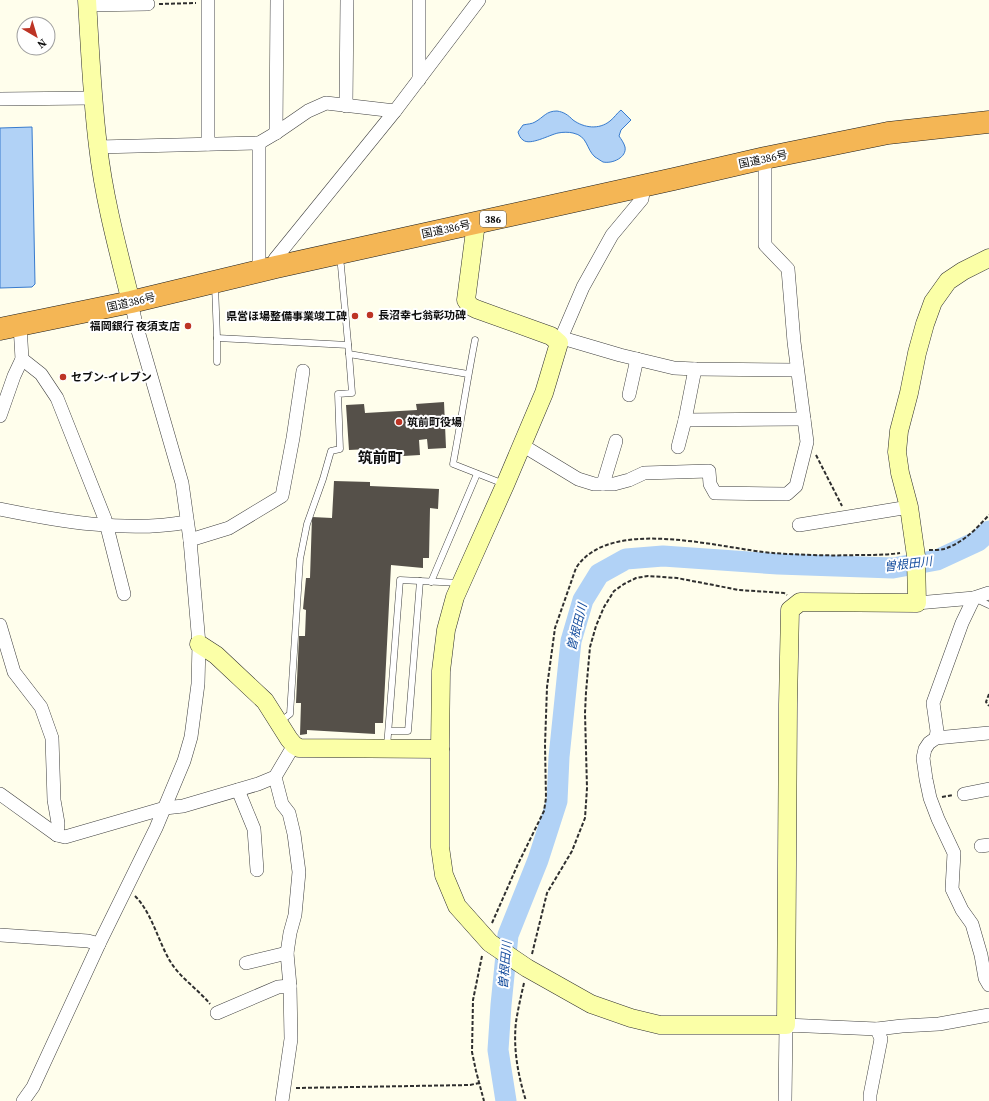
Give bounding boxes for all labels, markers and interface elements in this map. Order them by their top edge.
north arrow [16,16,56,56]
text: N [34,35,50,52]
street label: 国道386号 [737,147,789,172]
road number: 386 [480,211,506,227]
street label: 国道386号 [420,217,472,242]
street label: 国道386号 [105,290,157,315]
place label: 長沼幸七翁彰功碑 [378,308,466,323]
place label: 県営ほ場整備事業竣工碑 [226,309,347,324]
marker: 長沼幸七翁彰功碑 [365,310,375,320]
marker: 県営ほ場整備事業竣工碑 [350,311,360,321]
place label: 福岡銀行 夜須支店 [90,319,180,334]
marker: 福岡銀行 夜須支店 [183,321,193,331]
place label: セブン-イレブン [71,370,152,385]
marker: セブン-イレブン [58,372,68,382]
place label: 筑前町役場 [407,415,462,430]
marker: 筑前町役場 [394,417,404,427]
district label: 筑前町 [357,447,403,468]
water label: 曽根田川 [883,553,935,575]
water label: 曽根田川 [563,600,591,652]
water label: 曽根田川 [495,938,515,990]

